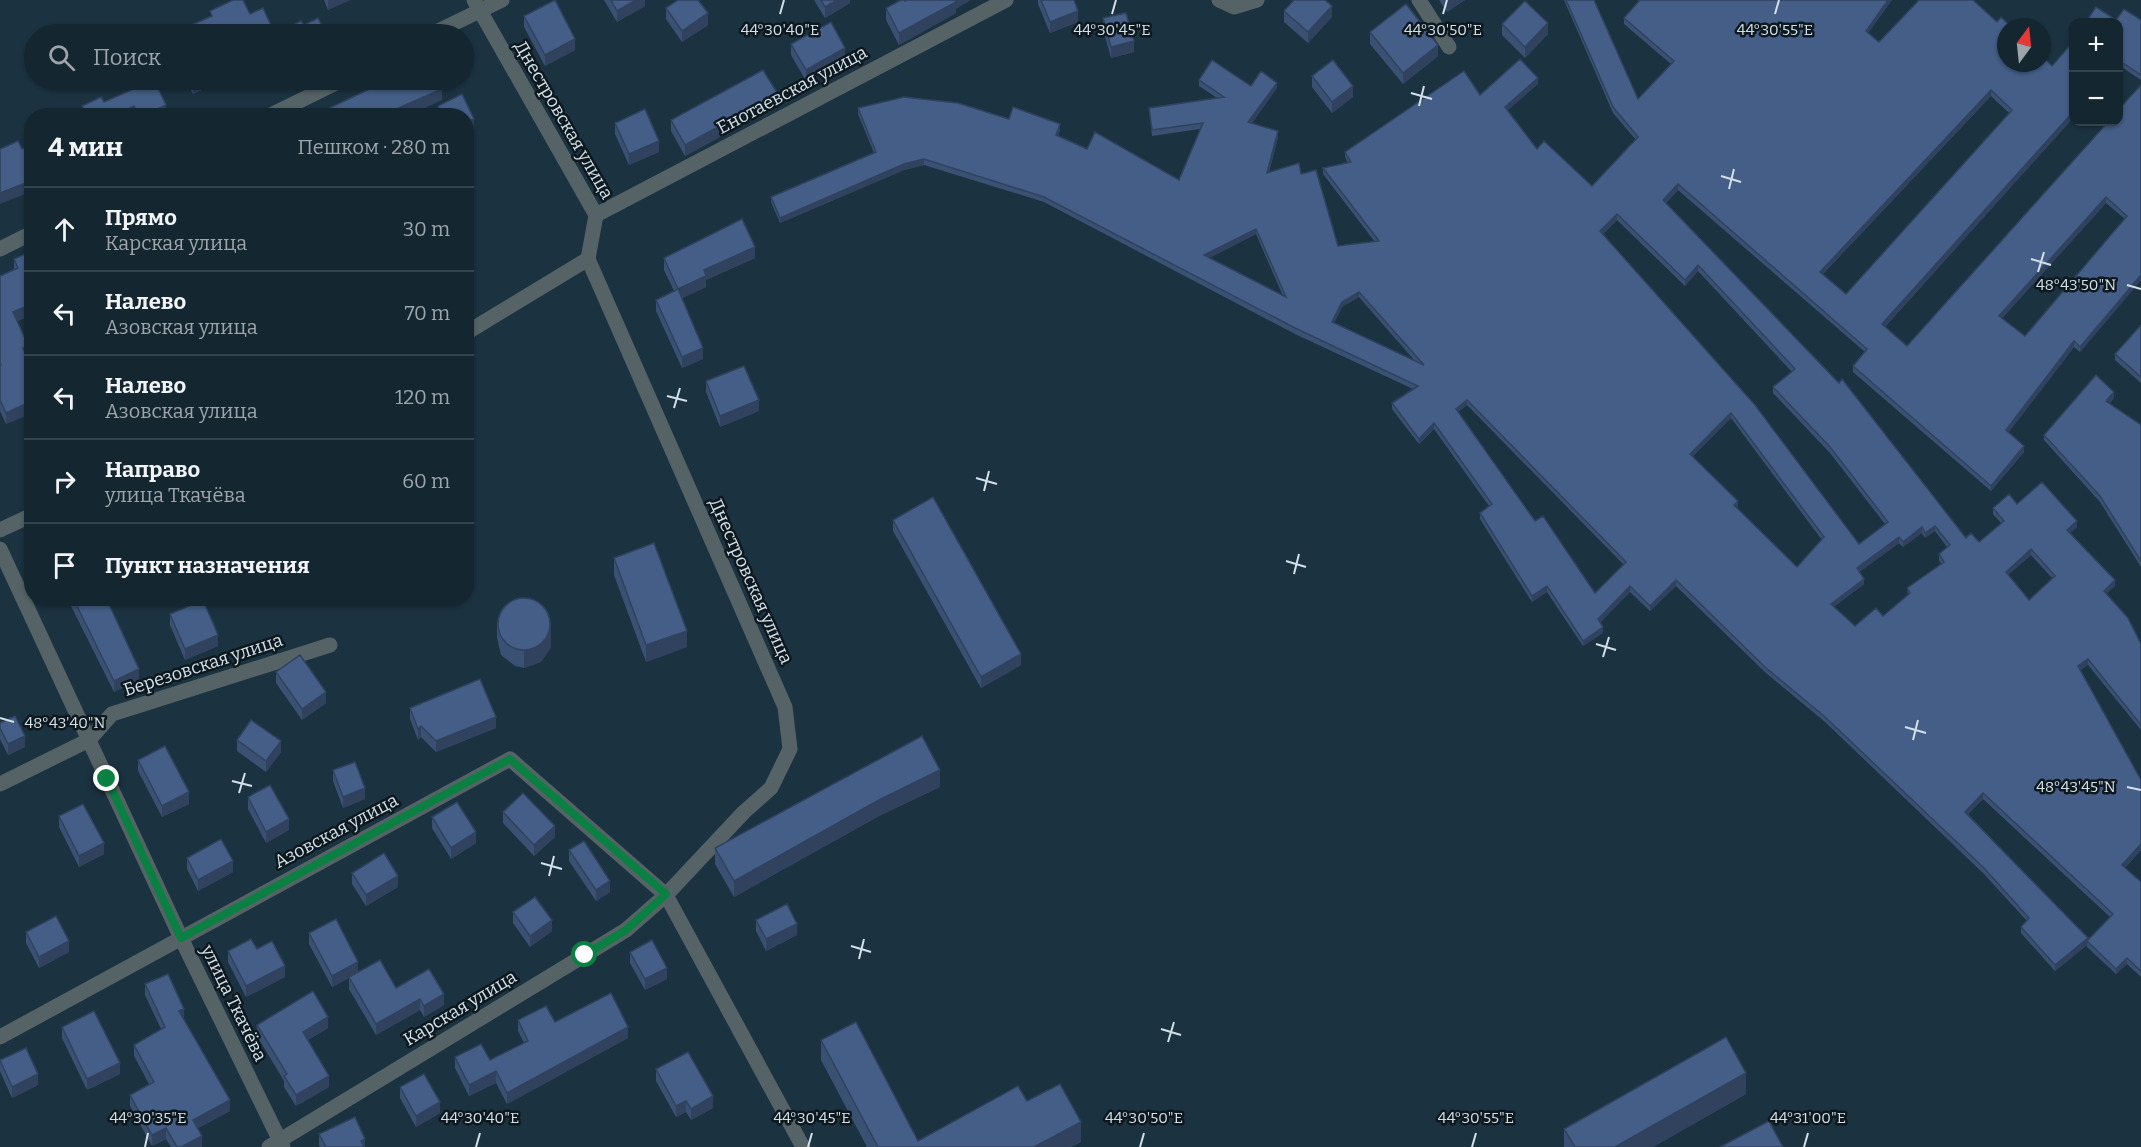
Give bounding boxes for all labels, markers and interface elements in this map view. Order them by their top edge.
north arrow [1997,18,2051,72]
map controls [2069,18,2123,126]
button: + [2069,18,2123,72]
text: 44°30'40"E [741,21,819,39]
text: 44°30'45"E [1073,21,1151,39]
text: 44°30'50"E [1404,21,1482,39]
text: 44°30'55"E [1737,21,1813,39]
search box [24,24,474,90]
street label: Днестровская улица [510,37,618,203]
icon: search [45,41,78,74]
street label: Енотаевская улица [713,41,871,139]
text: Поиск [93,44,161,71]
button: − [2069,72,2123,126]
text: 4 мин [48,132,123,163]
text: Пешком · 280 m [297,135,450,159]
text: Прямо [105,204,177,231]
icon: ahead [48,213,81,246]
text: 30 m [403,217,450,241]
text: Карская улица [105,231,247,255]
text: 48°43'50"N [2036,276,2116,294]
text: Налево [105,288,186,315]
icon: left [48,297,81,330]
text: 70 m [404,301,450,325]
text: Азовская улица [105,315,258,339]
text: Налево [105,372,186,399]
icon: left [48,381,81,414]
text: 120 m [395,385,450,409]
text: Азовская улица [105,399,258,423]
text: Направо [105,456,200,483]
icon: right [48,465,81,498]
text: 60 m [402,469,450,493]
text: улица Ткачёва [105,483,246,507]
street label: Днестровская улица [705,495,798,667]
icon: arrive [48,549,81,582]
text: Пункт назначения [105,552,310,579]
street label: Березовская улица [121,629,285,701]
text: 48°43'40"N [25,714,106,732]
route end [93,765,119,791]
text: 48°43'45"N [2036,778,2116,796]
street label: Азовская улица [270,789,402,873]
street label: улица Ткачёва [196,940,272,1065]
route start [571,941,597,967]
street label: Карская улица [399,966,521,1050]
text: 44°30'35"E [110,1109,186,1127]
text: 44°30'40"E [441,1109,519,1127]
text: 44°30'45"E [773,1109,851,1127]
text: 44°30'50"E [1105,1109,1183,1127]
text: 44°30'55"E [1438,1109,1514,1127]
text: 44°31'00"E [1770,1109,1846,1127]

